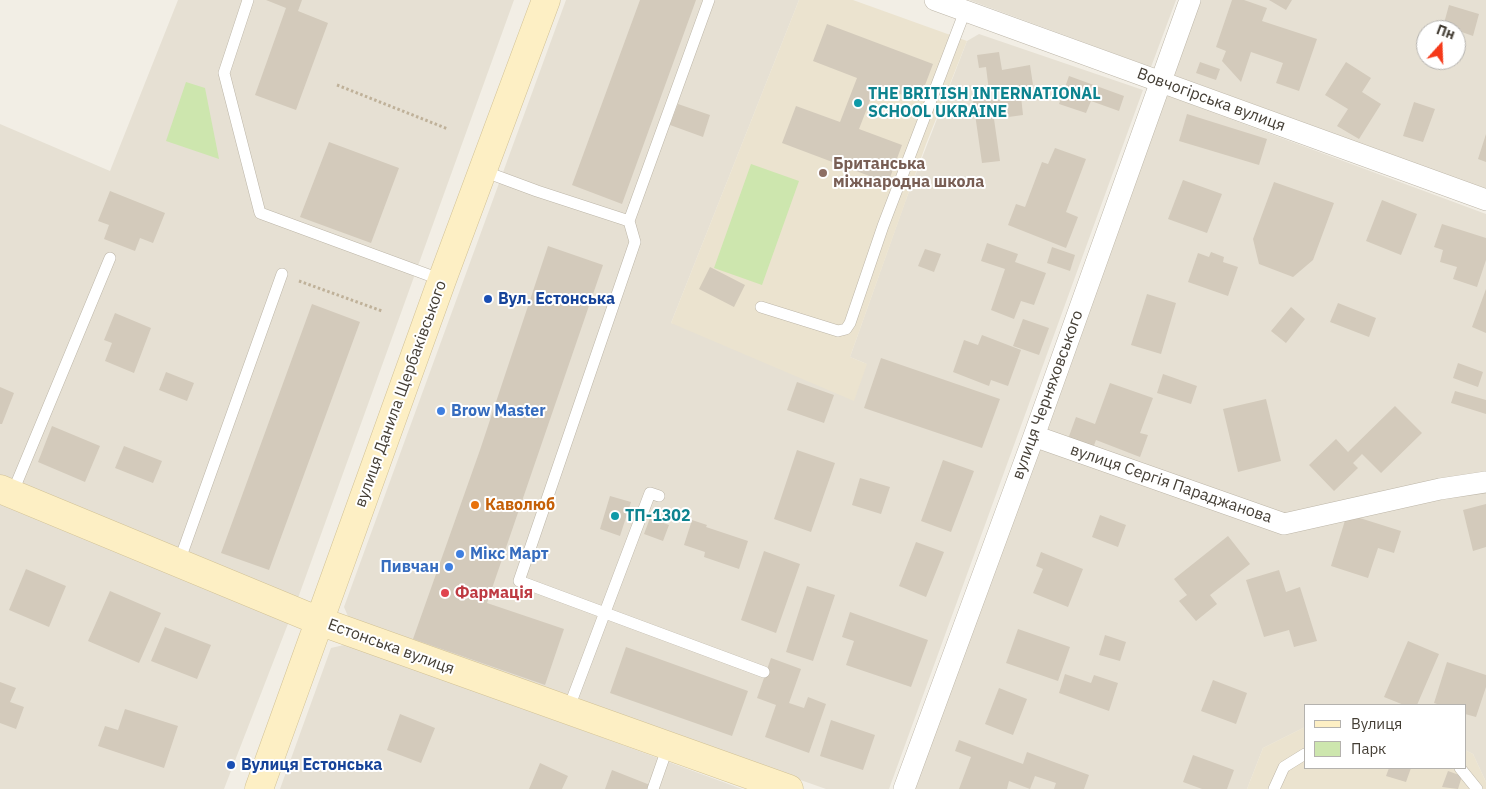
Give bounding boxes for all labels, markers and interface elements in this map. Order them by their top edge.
north arrow [1416,20,1466,70]
text: Пн [1434,20,1458,43]
street label: Вовчогірська вулиця [1134,64,1288,136]
place label: THE BRITISH INTERNATIONAL SCHOOL UKRAINE [868,84,1101,122]
marker: THE BRITISH INTERNATIONAL SCHOOL UKRAINE [852,97,864,109]
place label: Британська міжнародна школа [833,154,984,192]
marker: Британська міжнародна школа [817,167,829,179]
street label: вулиця Данила Щербаківського [351,278,451,510]
place label: Вул. Естонська [498,289,615,309]
marker: Вул. Естонська [482,293,494,305]
street label: вулиця Черняховського [1008,308,1088,482]
place label: Brow Master [451,401,546,421]
marker: Brow Master [435,405,447,417]
street label: вулиця Сергія Параджанова [1068,440,1274,528]
place label: Каволюб [485,495,555,515]
marker: Каволюб [469,499,481,511]
place label: ТП-1302 [625,506,691,526]
marker: ТП-1302 [609,510,621,522]
place label: Мікс Март [470,544,549,564]
marker: Мікс Март [454,548,466,560]
place label: Пивчан [381,557,439,577]
marker: Пивчан [443,561,455,573]
place label: Фармація [455,583,533,603]
marker: Фармація [439,587,451,599]
street label: Естонська вулиця [325,615,457,679]
legend [1304,704,1466,769]
text: Вулиця [1351,714,1402,733]
text: Парк [1351,739,1386,758]
place label: Вулиця Естонська [241,755,382,775]
marker: Вулиця Естонська [225,759,237,771]

